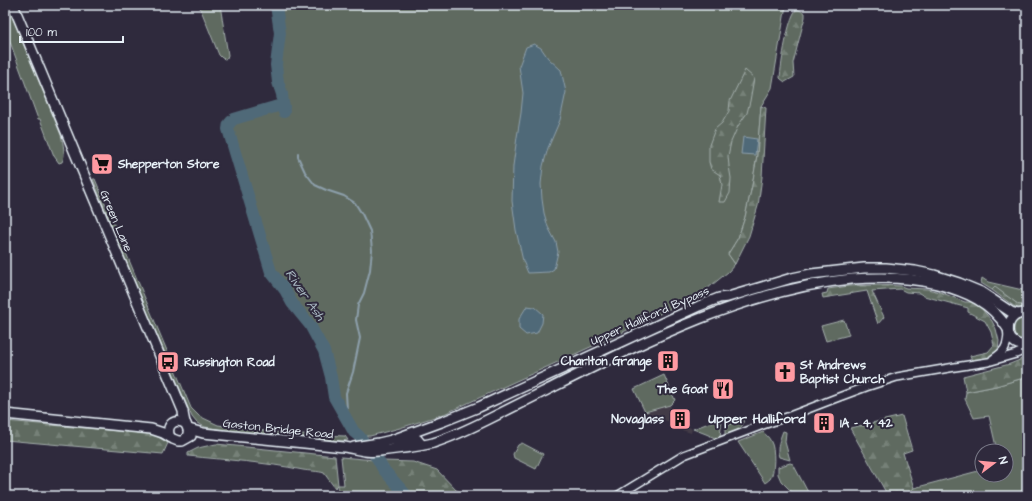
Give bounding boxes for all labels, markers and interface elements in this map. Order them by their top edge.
scale bar [20,18,123,44]
text: 100 m [26,24,57,41]
supermarket icon: Shepperton Store [89,151,115,177]
place label: Shepperton Store [117,156,220,174]
street label: Green Lane [95,187,137,255]
water label: River Ash [281,266,330,325]
street label: Upper Halliford Bypass [588,282,713,351]
building icon: Charlton Grange [655,348,681,374]
bus stop icon: Russington Road [155,349,181,375]
place label: Charlton Grange [561,353,653,372]
place label: Russington Road [184,354,276,373]
place label: St Andrews Baptist Church [799,357,885,389]
church icon: St Andrews Baptist Church [772,359,798,385]
restaurant icon: The Goat [710,376,736,402]
place label: The Goat [656,381,708,398]
building icon: Novaglass [667,406,693,432]
district label: Upper Halliford [708,409,807,429]
building icon: 1A - 4, 42 [811,410,837,436]
place label: Novaglass [611,411,664,430]
street label: Gaston Bridge Road [222,415,334,444]
place label: 1A - 4, 42 [840,415,893,432]
north arrow [974,443,1014,483]
text: N [995,455,1011,466]

